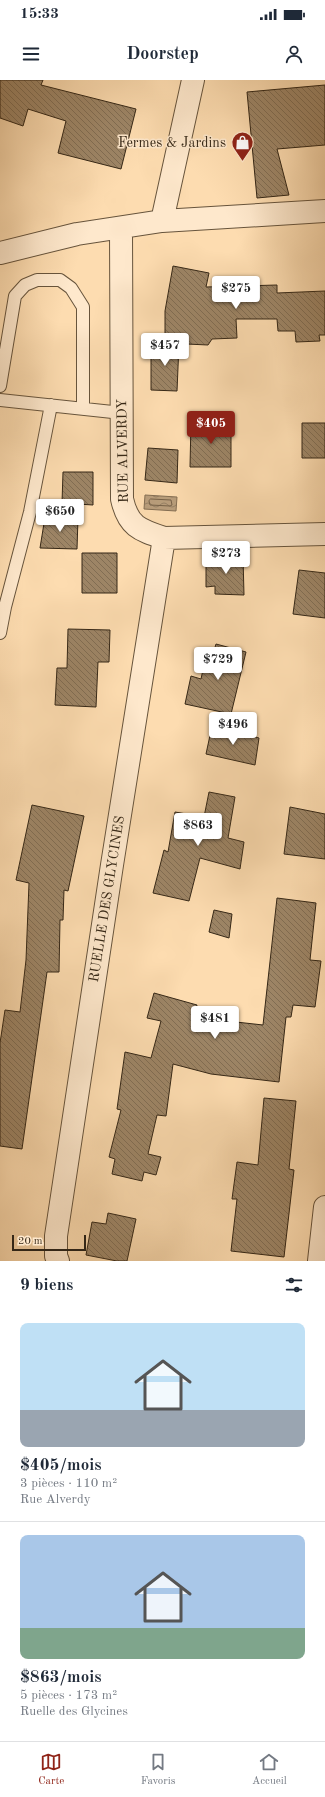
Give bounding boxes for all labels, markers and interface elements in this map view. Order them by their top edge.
text: 15:33 [20,7,59,22]
icon: menu [20,43,42,65]
icon: person [283,43,305,65]
text: Doorstep [126,45,199,63]
shop icon: Fermes & Jardins [229,130,255,163]
place label: Fermes & Jardins [118,136,226,150]
pin: $275 [212,276,260,310]
text: $275 [221,282,251,295]
pin: $457 [141,333,189,367]
text: $457 [150,339,180,352]
street label: RUE ALVERDY [115,399,131,503]
pin: $405 [187,411,235,445]
text: $405 [196,417,226,430]
pin: $650 [36,499,84,533]
text: $650 [45,505,75,518]
pin: $273 [202,541,250,575]
text: $273 [211,547,241,560]
pin: $729 [194,647,242,681]
text: $729 [203,653,233,666]
pin: $496 [209,712,257,746]
text: $496 [218,718,248,731]
pin: $863 [174,813,222,847]
street label: RUELLE DES GLYCINES [87,815,127,983]
text: $863 [183,819,213,832]
pin: $481 [191,1006,239,1040]
text: $481 [200,1012,230,1025]
scale bar [12,1233,86,1252]
text: 20 m [18,1236,43,1247]
icon: filters [283,1274,305,1296]
text: 9 biens [20,1277,73,1294]
icon: home [127,1349,199,1421]
text: $405/mois [20,1457,102,1474]
text: 3 pièces · 110 m² [20,1477,117,1490]
text: Rue Alverdy [20,1493,91,1506]
icon: home [127,1561,199,1633]
text: $863/mois [20,1669,102,1686]
text: 5 pièces · 173 m² [20,1689,117,1702]
text: Ruelle des Glycines [20,1705,128,1718]
tab: Carte [38,1751,64,1789]
tab: Favoris [141,1751,176,1789]
tab: Accueil [252,1751,287,1789]

